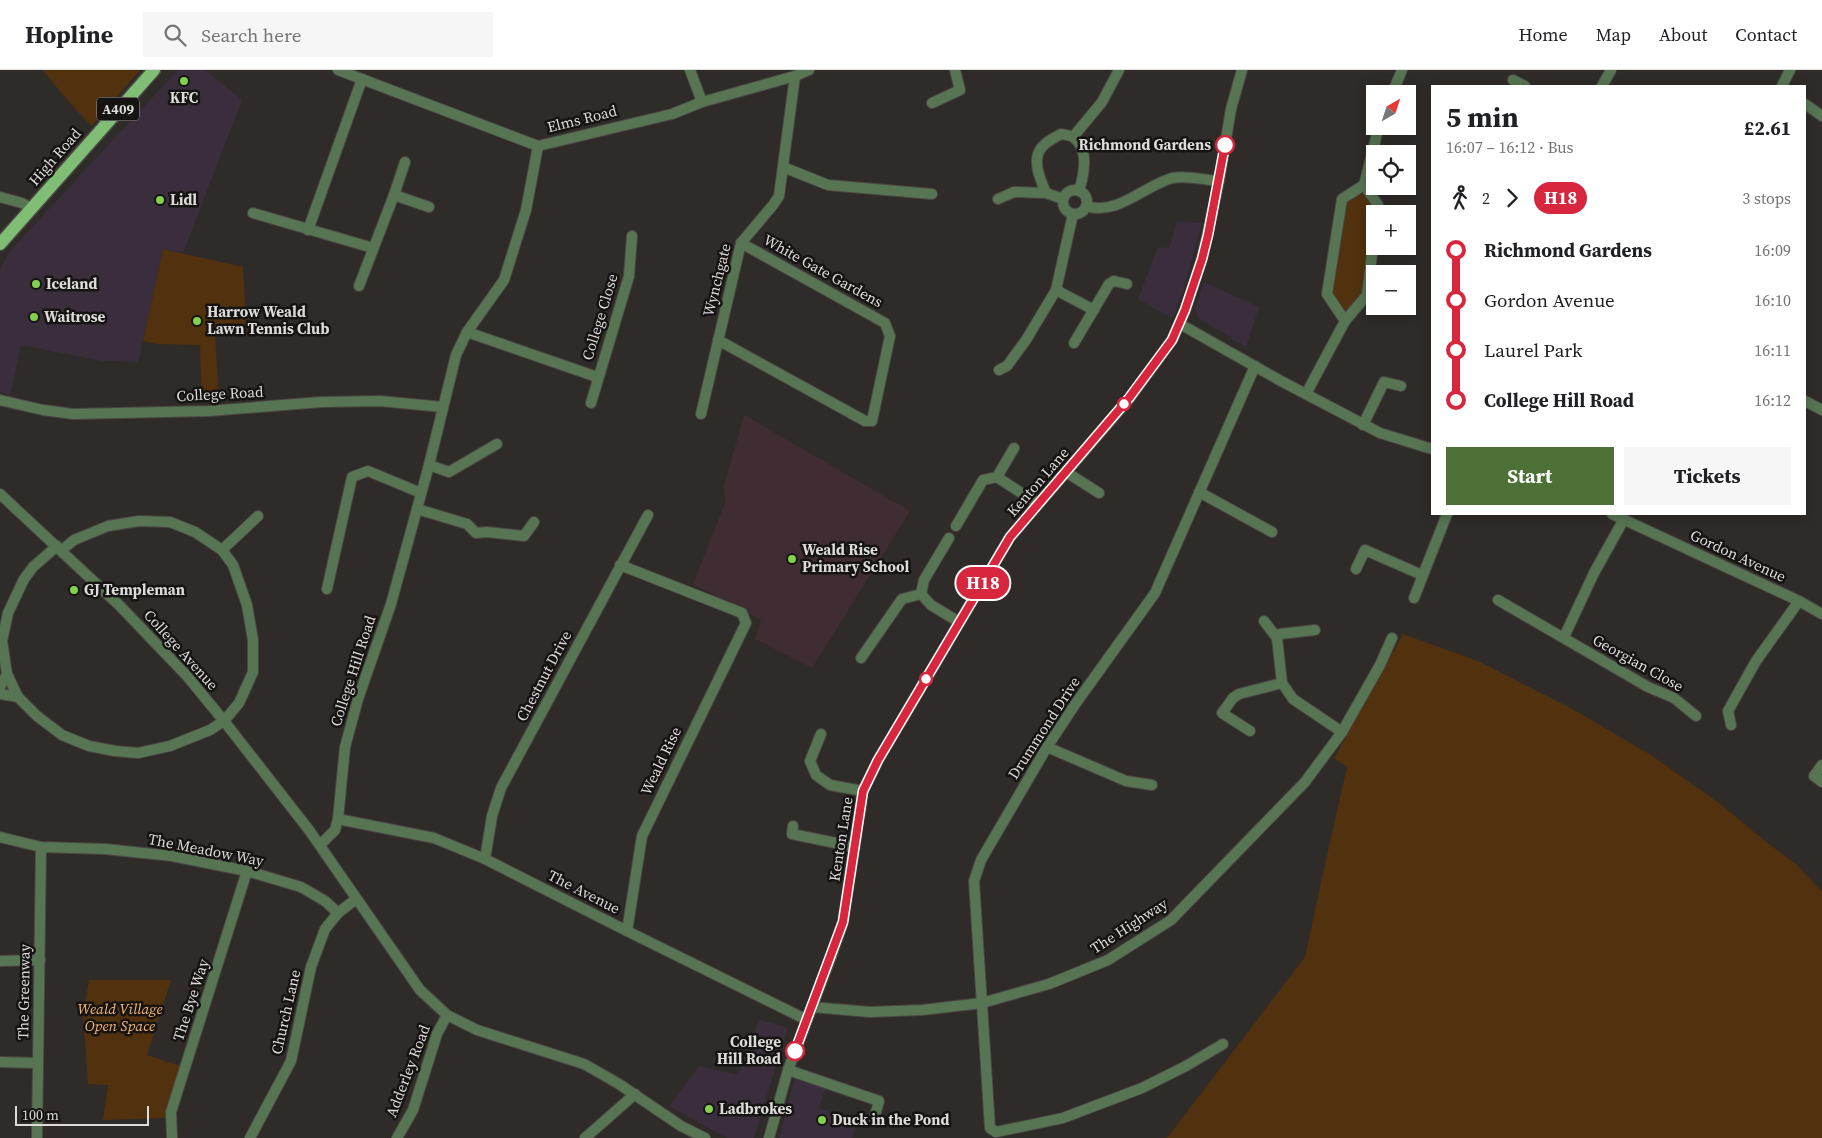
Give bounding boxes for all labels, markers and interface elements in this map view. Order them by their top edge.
search box [143,12,493,57]
text: Hopline [25,18,113,51]
icon: search [161,21,189,49]
text: Search here [201,22,301,48]
text: Home [1519,22,1568,47]
text: Map [1596,22,1631,47]
text: About [1659,22,1707,47]
text: Contact [1735,22,1797,47]
marker: KFC [178,75,190,87]
north arrow [1366,85,1416,135]
map controls [1366,85,1416,315]
place label: KFC [170,87,198,108]
road number: A409 [97,98,139,120]
text: 5 min [1446,98,1519,136]
street label: Elms Road [545,100,619,137]
text: £2.61 [1744,115,1791,141]
street label: High Road [24,123,86,190]
place label: Richmond Gardens [1079,134,1211,155]
marker: Richmond Gardens [1215,135,1235,155]
text: 16:07 – 16:12 · Bus [1446,136,1574,158]
button: locate [1366,145,1416,195]
icon: walk [1446,184,1474,212]
icon: forward [1498,184,1526,212]
text: H18 [1544,185,1577,210]
text: 2 [1482,187,1490,209]
text: 3 stops [1742,187,1791,209]
place label: Lidl [170,189,197,210]
marker: Lidl [154,194,166,206]
button: + [1366,205,1416,255]
street label: White Gate Gardens [760,229,887,312]
text: Richmond Gardens [1484,237,1652,263]
text: 16:09 [1754,239,1791,261]
street label: Wynchgate [697,241,736,319]
button: − [1366,265,1416,315]
street label: College Close [576,271,623,363]
place label: Iceland [46,273,97,294]
marker: Iceland [30,278,42,290]
text: Gordon Avenue [1484,287,1615,313]
text: 16:10 [1754,289,1791,311]
place label: Harrow Weald Lawn Tennis Club [207,301,329,339]
place label: Waitrose [44,306,106,327]
marker: Waitrose [28,311,40,323]
marker: Harrow Weald Lawn Tennis Club [191,315,203,327]
text: Laurel Park [1484,337,1583,363]
text: 16:11 [1754,339,1791,361]
street label: College Road [176,381,264,406]
text: College Hill Road [1484,387,1634,413]
text: 16:12 [1754,389,1791,411]
unlabelled marker [1117,397,1131,411]
street label: Kenton Lane [1002,442,1074,521]
button: Start [1446,447,1614,505]
button: Tickets [1624,447,1791,505]
street label: Gordon Avenue [1687,524,1790,587]
place label: Weald Rise Primary School [802,539,909,577]
marker: Weald Rise Primary School [786,553,798,565]
line badge: H18 [954,567,1012,599]
text: H18 [966,570,1000,595]
place label: GJ Templeman [84,579,185,600]
marker: GJ Templeman [68,584,80,596]
street label: College Avenue [139,605,224,695]
street label: College Hill Road [325,612,381,729]
street label: Chestnut Drive [511,626,576,725]
street label: Georgian Close [1589,629,1688,696]
unlabelled marker [919,672,933,686]
street label: Drummond Drive [1003,672,1085,783]
street label: Weald Rise [635,723,686,798]
street label: Kenton Lane [823,795,858,883]
street label: The Meadow Way [146,828,266,871]
street label: The Avenue [545,864,624,919]
street label: The Highway [1086,893,1172,958]
street label: The Greenway [12,944,35,1040]
street label: The Bye Way [167,956,214,1044]
street label: Church Lane [266,967,306,1056]
park label: Weald Village Open Space [77,998,163,1036]
street label: Adderley Road [380,1021,435,1120]
place label: College Hill Road [717,1031,781,1069]
marker: College Hill Road [785,1041,805,1061]
place label: Ladbrokes [719,1098,792,1119]
scale bar [15,1103,149,1126]
marker: Ladbrokes [703,1103,715,1115]
text: 100 m [22,1105,59,1125]
place label: Duck in the Pond [832,1109,950,1130]
marker: Duck in the Pond [816,1114,828,1126]

